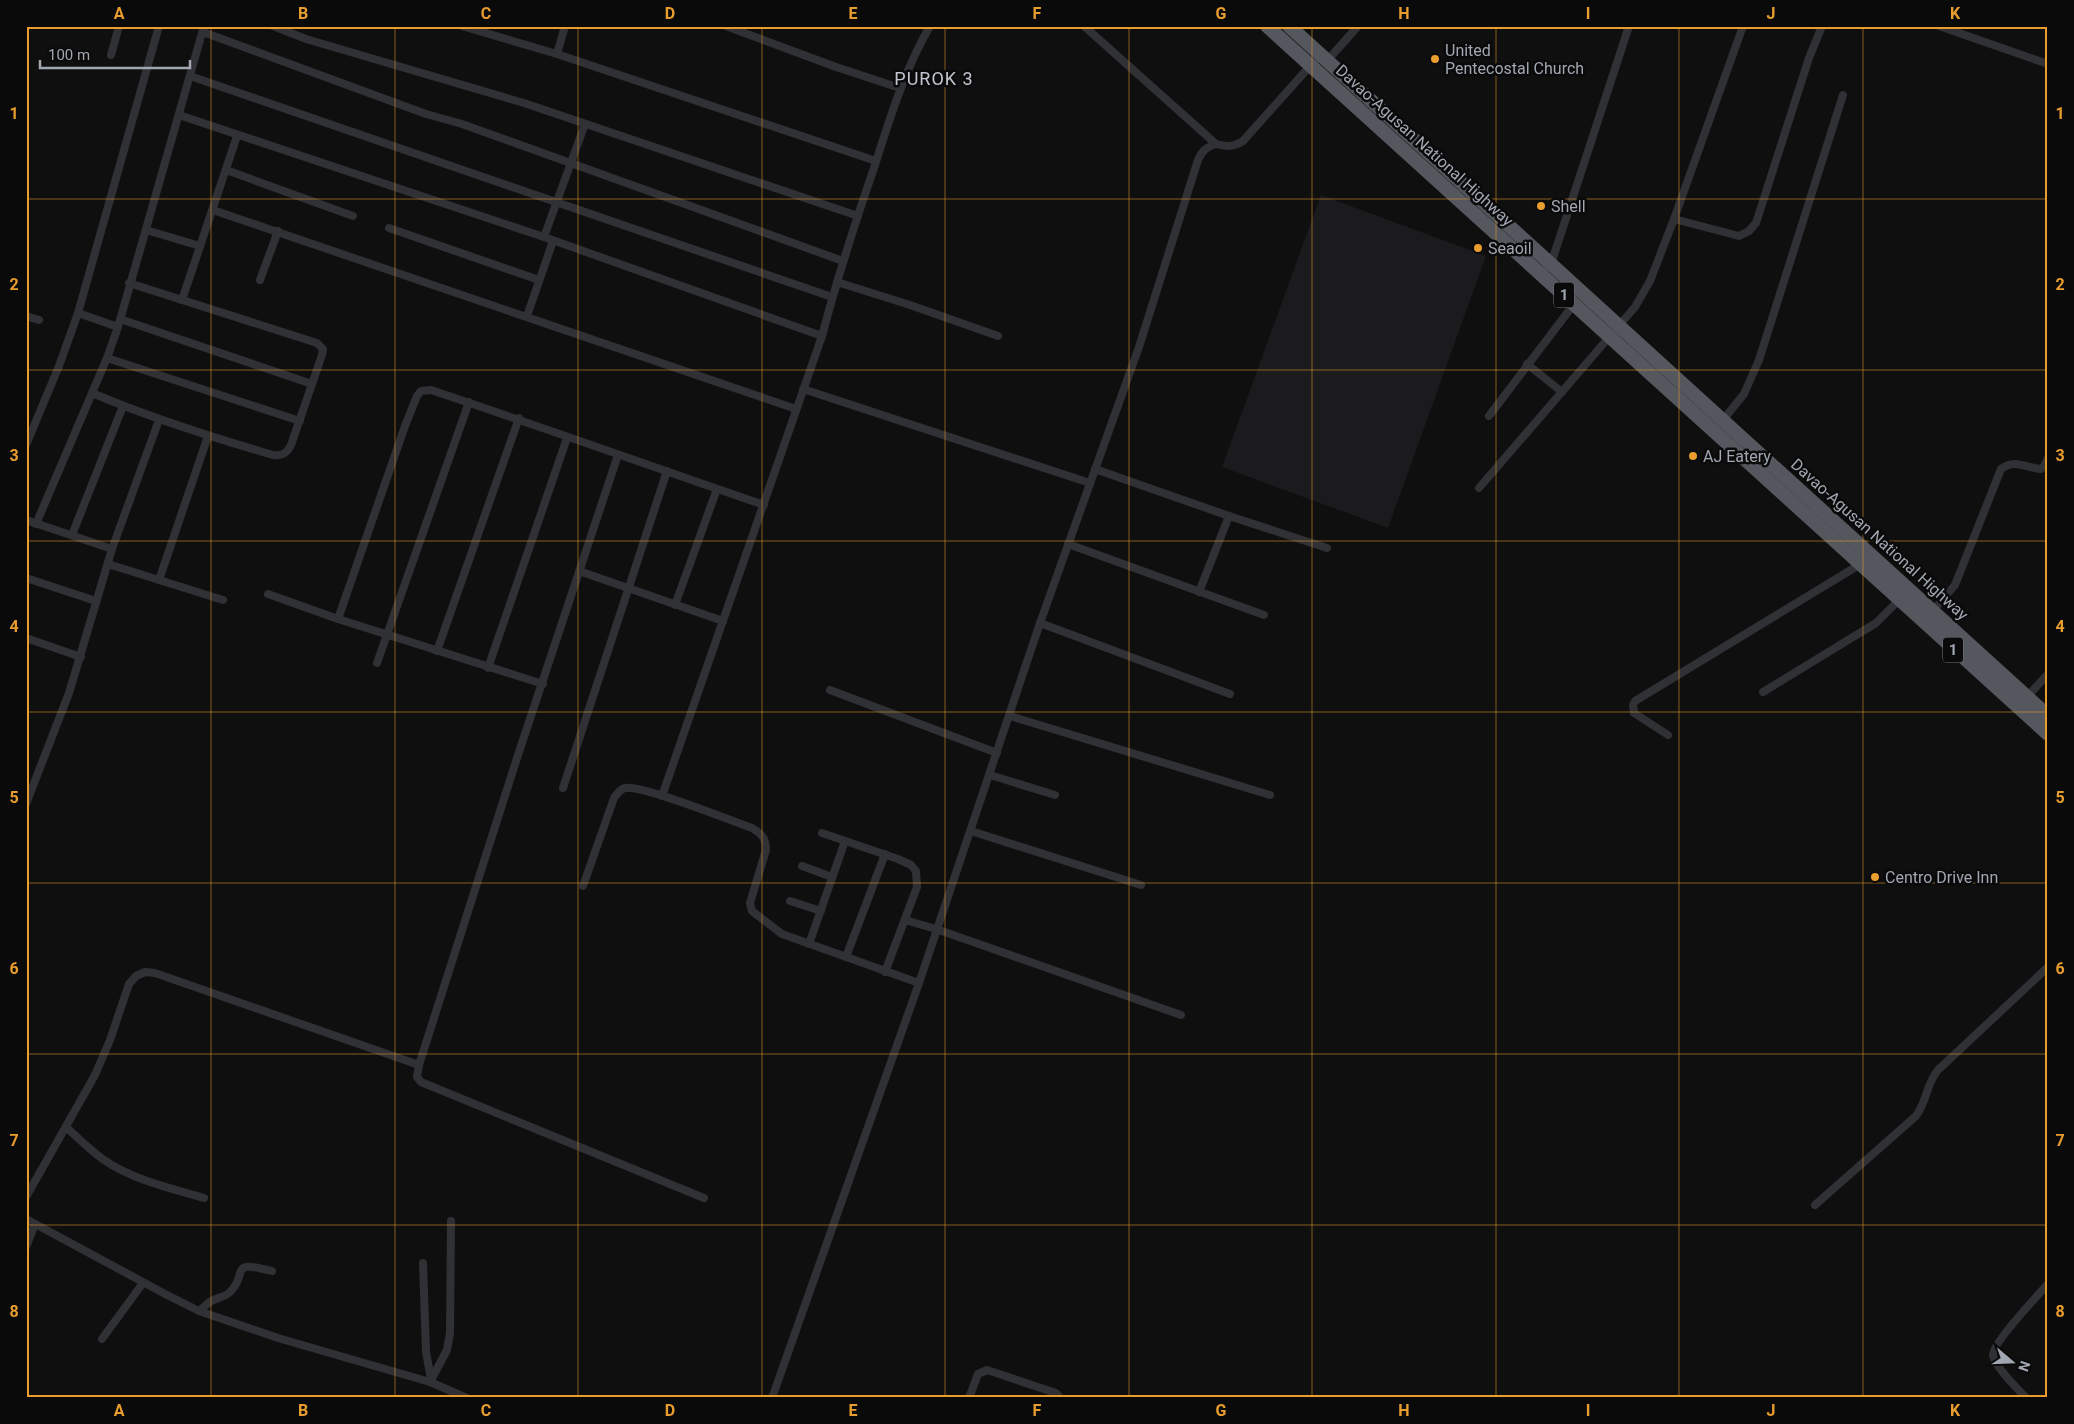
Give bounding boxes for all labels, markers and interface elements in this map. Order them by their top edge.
text: A [114,4,125,23]
text: B [298,4,308,23]
text: C [481,4,491,23]
text: D [665,4,675,23]
text: E [849,4,858,23]
text: F [1033,4,1042,23]
text: G [1216,4,1227,23]
text: H [1398,4,1410,23]
text: I [1586,4,1590,23]
text: J [1767,4,1775,23]
text: K [1950,4,1961,23]
scale bar [40,38,190,70]
place label: United Pentecostal Church [1445,41,1584,78]
text: 100 m [48,46,90,64]
marker: United Pentecostal Church [1429,53,1441,65]
street label: Davao-Agusan National Highway [1332,61,1518,230]
district label: PUROK 3 [894,68,974,89]
text: 1 [9,104,19,123]
text: 1 [2055,104,2065,123]
place label: Shell [1551,197,1586,216]
marker: Shell [1535,200,1547,212]
place label: Seaoil [1488,239,1532,258]
marker: Seaoil [1472,242,1484,254]
text: 2 [9,275,19,294]
text: 2 [2055,275,2065,294]
road number: 1 [1554,282,1574,308]
text: 3 [9,446,19,465]
text: 3 [2055,446,2065,465]
place label: AJ Eatery [1703,447,1771,466]
marker: AJ Eatery [1687,450,1699,462]
street label: Davao-Agusan National Highway [1787,455,1973,624]
text: 4 [9,617,19,636]
text: 4 [2055,617,2065,636]
road number: 1 [1943,638,1963,662]
text: 5 [9,788,19,807]
text: 5 [2055,788,2065,807]
place label: Centro Drive Inn [1885,868,1998,887]
marker: Centro Drive Inn [1869,871,1881,883]
text: 6 [9,959,19,978]
text: 6 [2055,959,2065,978]
text: 7 [9,1131,19,1150]
text: 7 [2055,1131,2065,1150]
text: 8 [9,1302,19,1321]
text: 8 [2055,1302,2065,1321]
north arrow [1986,1336,2036,1386]
text: N [2015,1359,2033,1374]
text: A [114,1401,125,1420]
text: B [298,1401,308,1420]
text: C [481,1401,491,1420]
text: D [665,1401,675,1420]
text: E [849,1401,858,1420]
text: F [1033,1401,1042,1420]
text: G [1216,1401,1227,1420]
text: H [1398,1401,1410,1420]
text: I [1586,1401,1590,1420]
text: J [1767,1401,1775,1420]
text: K [1950,1401,1961,1420]

